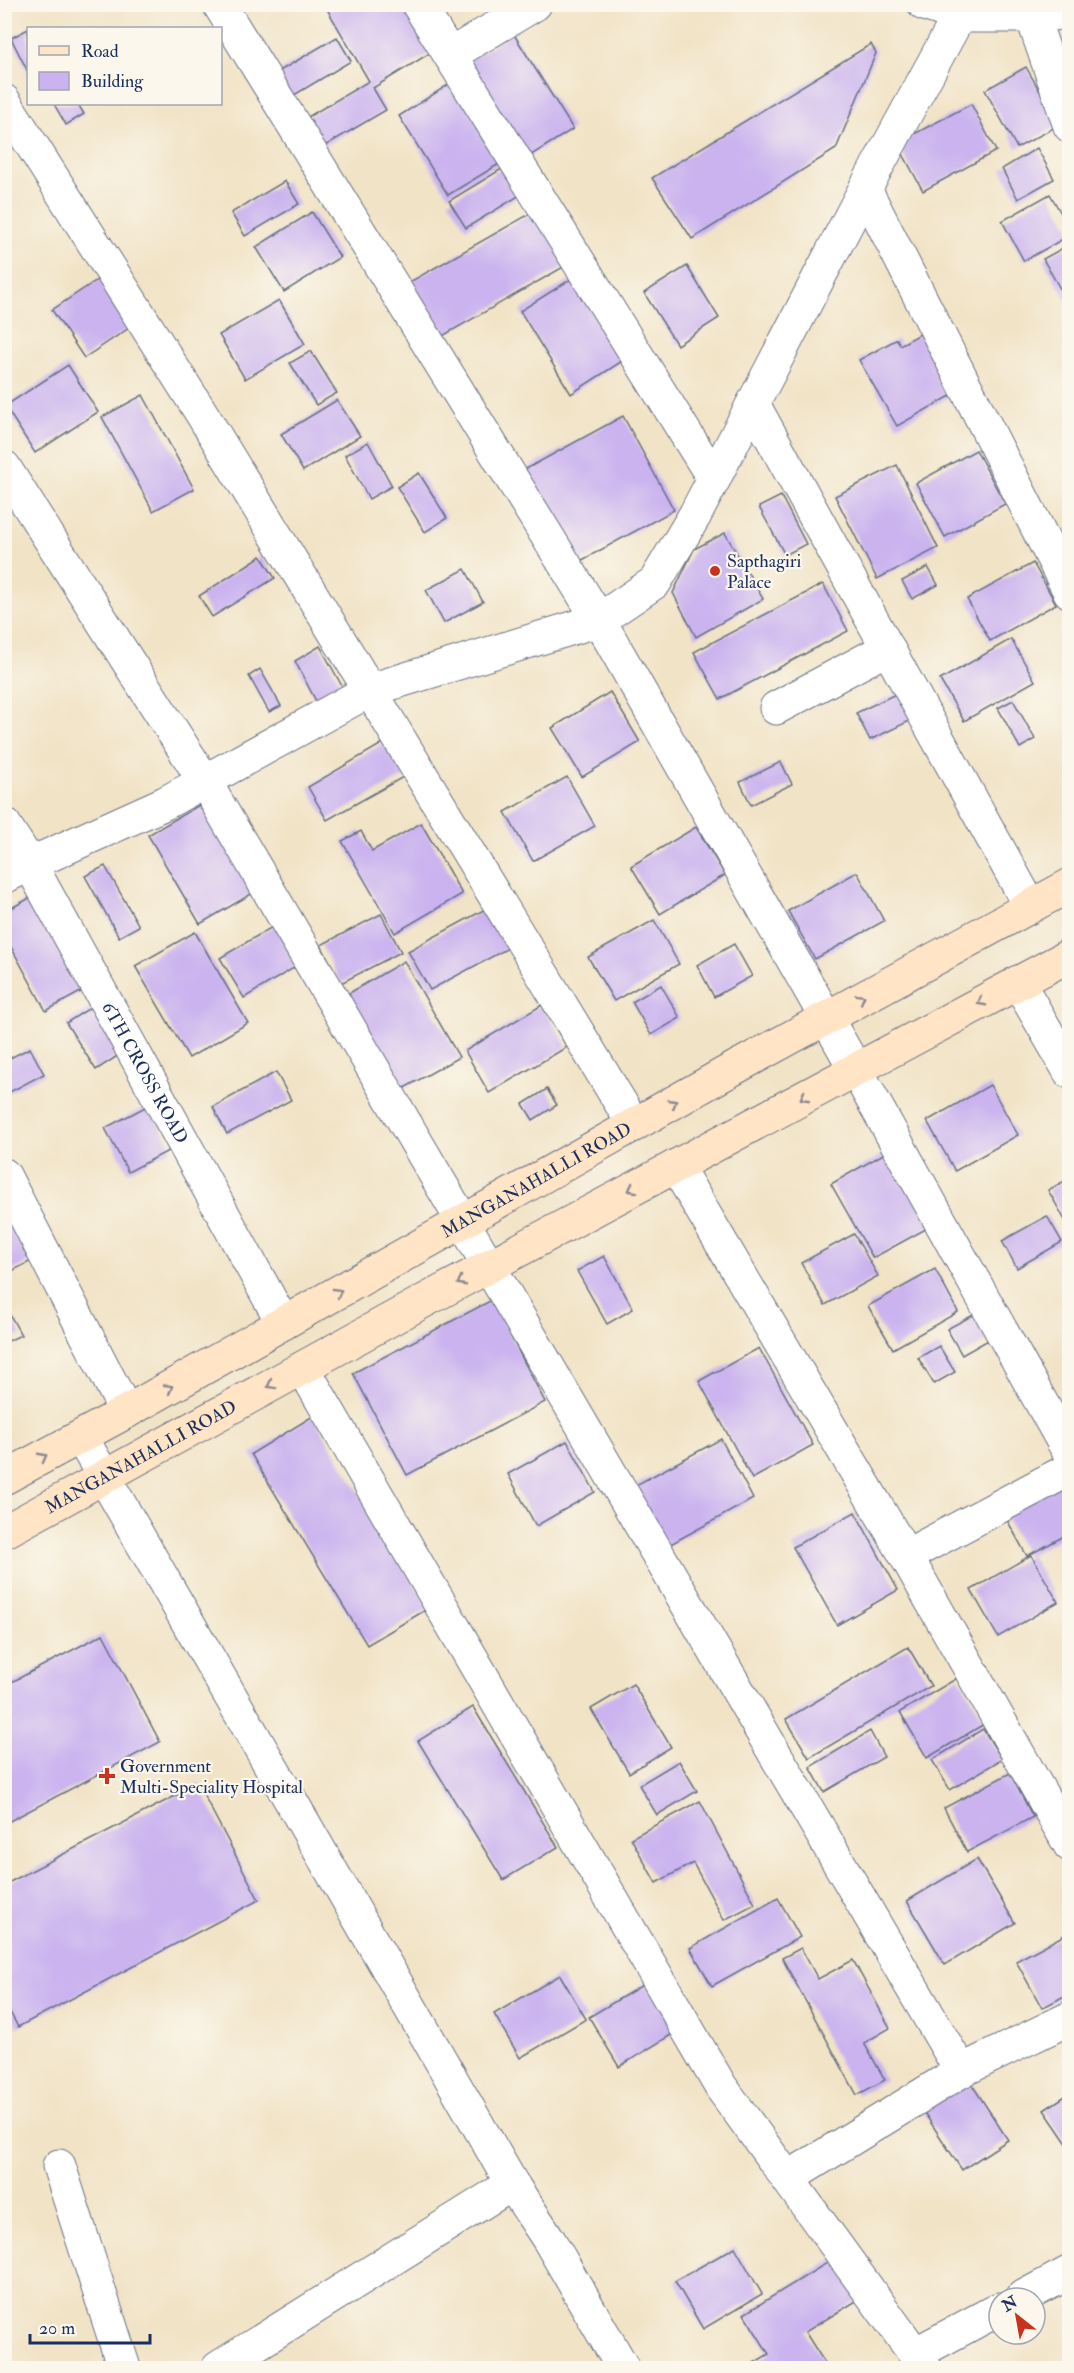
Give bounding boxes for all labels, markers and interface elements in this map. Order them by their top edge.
legend [27,27,222,105]
text: Road [81,40,119,63]
text: Building [81,70,144,93]
place label: Sapthagiri Palace [727,550,802,594]
marker: Sapthagiri Palace [708,564,722,578]
one-way arrow [855,994,865,1005]
one-way arrow [977,995,987,1006]
street label: 6TH CROSS ROAD [97,998,193,1148]
one-way arrow [800,1090,811,1101]
one-way arrow [666,1099,677,1111]
street label: MANGANAHALLI ROAD [437,1117,635,1243]
one-way arrow [628,1182,639,1194]
one-way arrow [456,1275,467,1286]
one-way arrow [332,1288,342,1299]
one-way arrow [267,1378,277,1389]
one-way arrow [162,1384,173,1396]
street label: MANGANAHALLI ROAD [41,1395,240,1519]
one-way arrow [36,1453,47,1465]
place label: Government Multi-Speciality Hospital [120,1755,303,1799]
marker: Government Multi-Speciality Hospital [98,1767,116,1785]
north arrow [987,2286,1047,2346]
text: N [998,2291,1022,2317]
scale bar [30,2307,150,2345]
text: 20 m [39,2317,75,2340]

